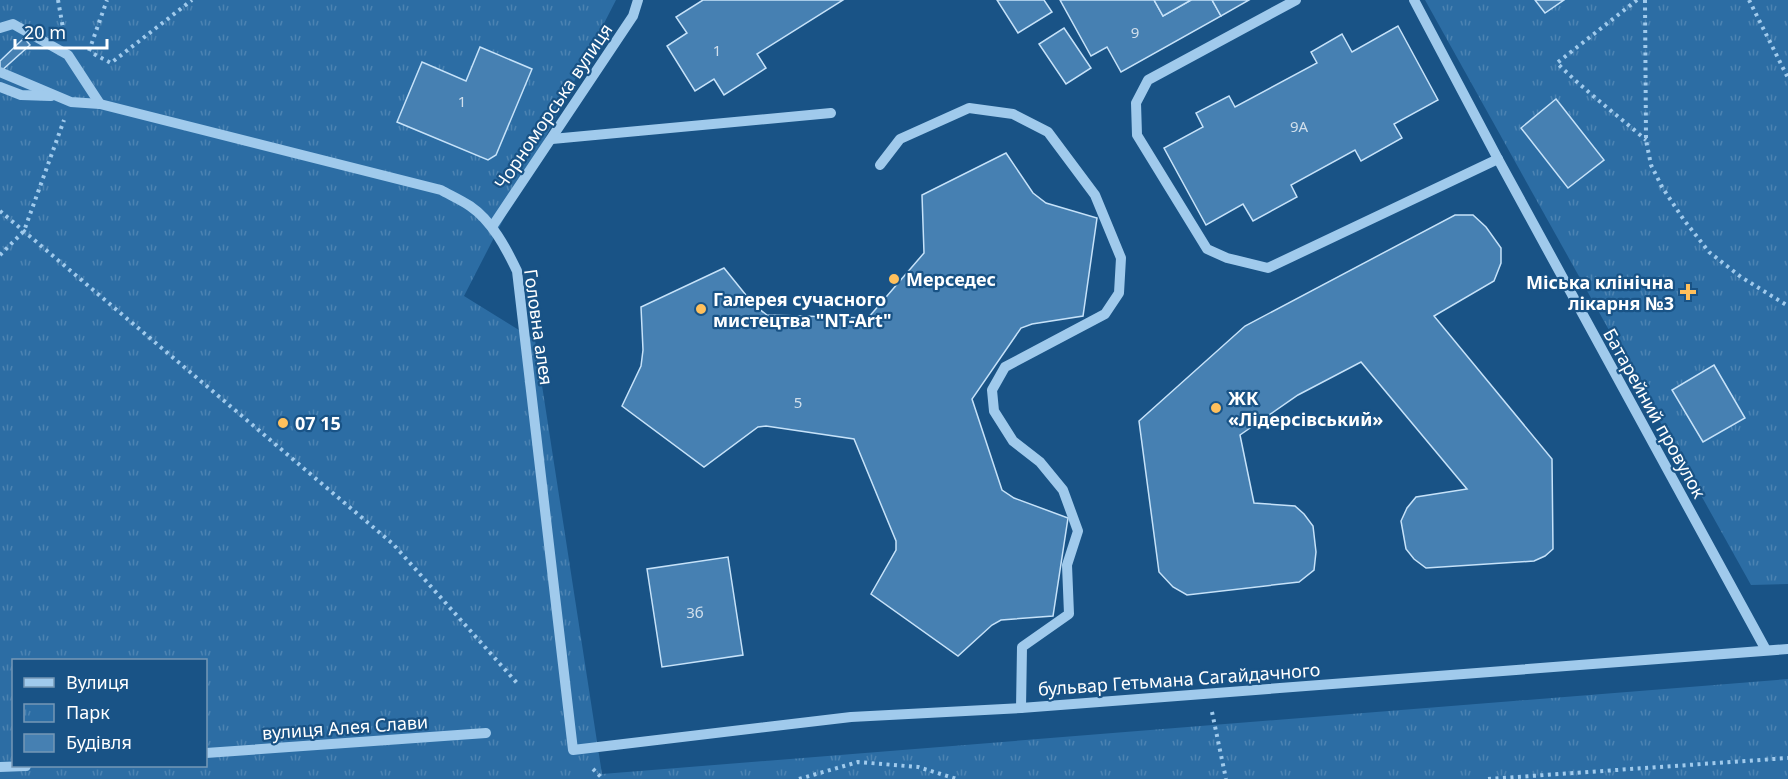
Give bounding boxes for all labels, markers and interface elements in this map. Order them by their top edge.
scale bar [15,12,106,50]
street label: Чорноморська вулиця [489,18,617,194]
text: 20 m [24,20,66,44]
house number: 9 [1131,22,1139,42]
house number: 1 [713,40,721,60]
house number: 1 [458,91,466,111]
house number: 9А [1290,116,1309,136]
street label: Головна алея [519,267,559,387]
place label: Мерседес [906,267,996,291]
place label: Міська клінічна лікарня №3 [1526,270,1674,315]
marker: Мерседес [887,272,901,286]
marker: Міська клінічна лікарня №3 [1679,283,1697,301]
place label: Галерея сучасного мистецтва "NT-Art" [713,287,892,332]
marker: Галерея сучасного мистецтва "NT-Art" [694,302,708,316]
street label: Батарейний провулок [1598,324,1712,503]
place label: ЖК «Лідерсівський» [1228,386,1383,431]
house number: 5 [794,392,802,412]
marker: ЖК «Лідерсівський» [1209,401,1223,415]
place label: 07 15 [295,411,341,435]
marker: 07 15 [276,416,290,430]
house number: 3б [686,602,704,622]
street label: бульвар Гетьмана Сагайдачного [1037,657,1321,701]
legend [12,659,207,767]
text: Вулиця [66,670,129,694]
text: Парк [66,700,110,724]
street label: вулиця Алея Слави [261,709,429,745]
text: Будівля [66,730,132,754]

